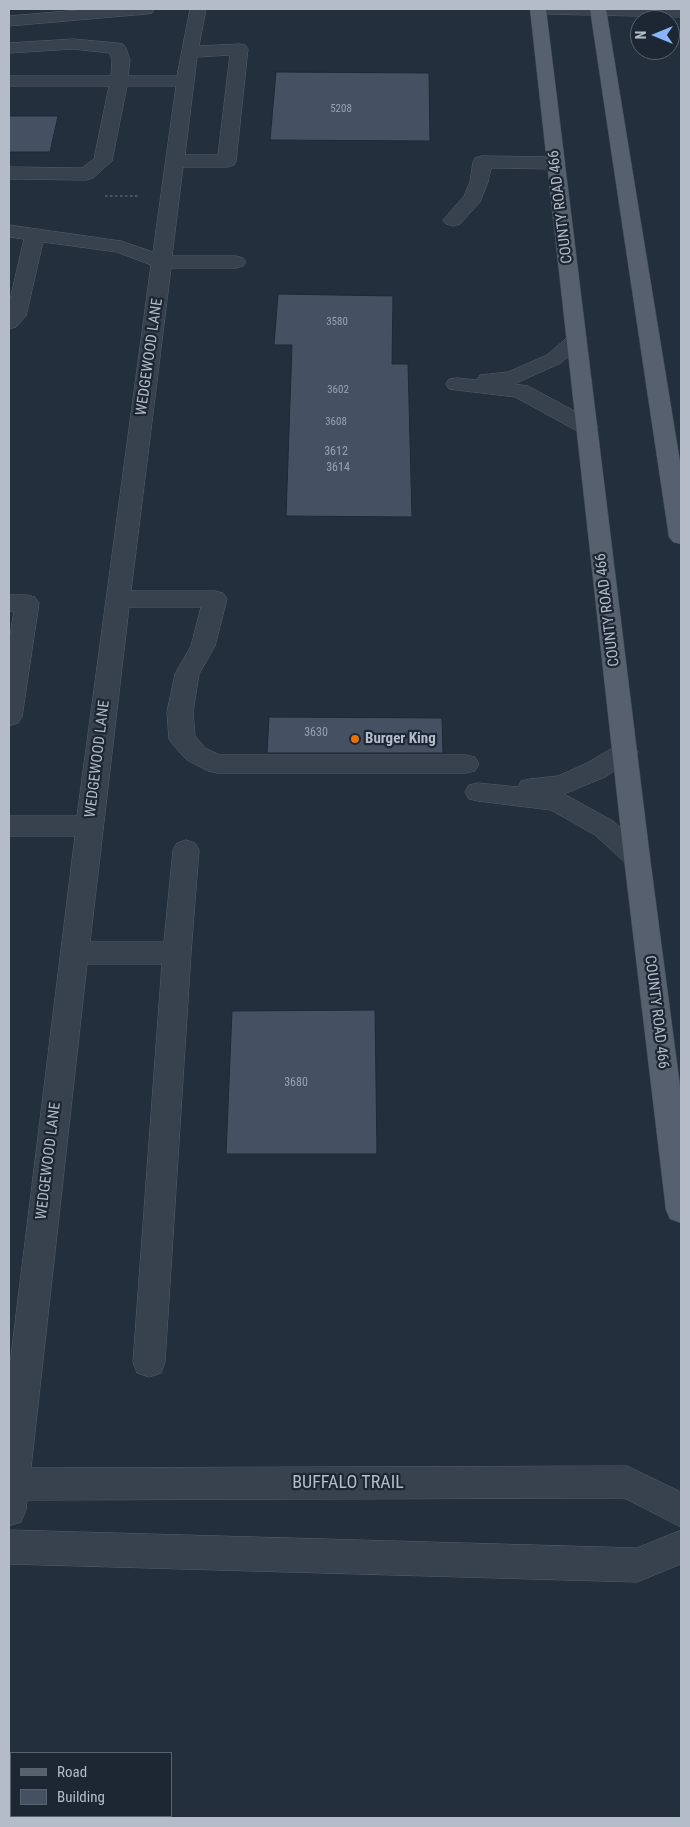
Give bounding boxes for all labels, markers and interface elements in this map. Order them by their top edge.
north arrow [630,10,680,60]
text: N [633,31,649,39]
house number: 5208 [330,102,352,116]
street label: COUNTY ROAD 466 [545,149,577,265]
street label: WEDGEWOOD LANE [133,297,167,417]
house number: 3580 [326,315,348,329]
house number: 3602 [327,383,349,397]
house number: 3608 [325,415,347,429]
house number: 3612 [324,445,348,459]
house number: 3614 [326,461,350,475]
street label: COUNTY ROAD 466 [592,552,624,668]
street label: WEDGEWOOD LANE [82,699,114,819]
house number: 3630 [304,726,328,740]
place label: Burger King [365,730,436,748]
marker: Burger King [349,733,361,745]
street label: COUNTY ROAD 466 [640,954,672,1070]
house number: 3680 [284,1076,308,1090]
street label: WEDGEWOOD LANE [33,1101,65,1221]
street label: BUFFALO TRAIL [292,1472,404,1494]
legend [10,1752,172,1817]
text: Road [57,1763,87,1781]
text: Building [57,1788,105,1806]

